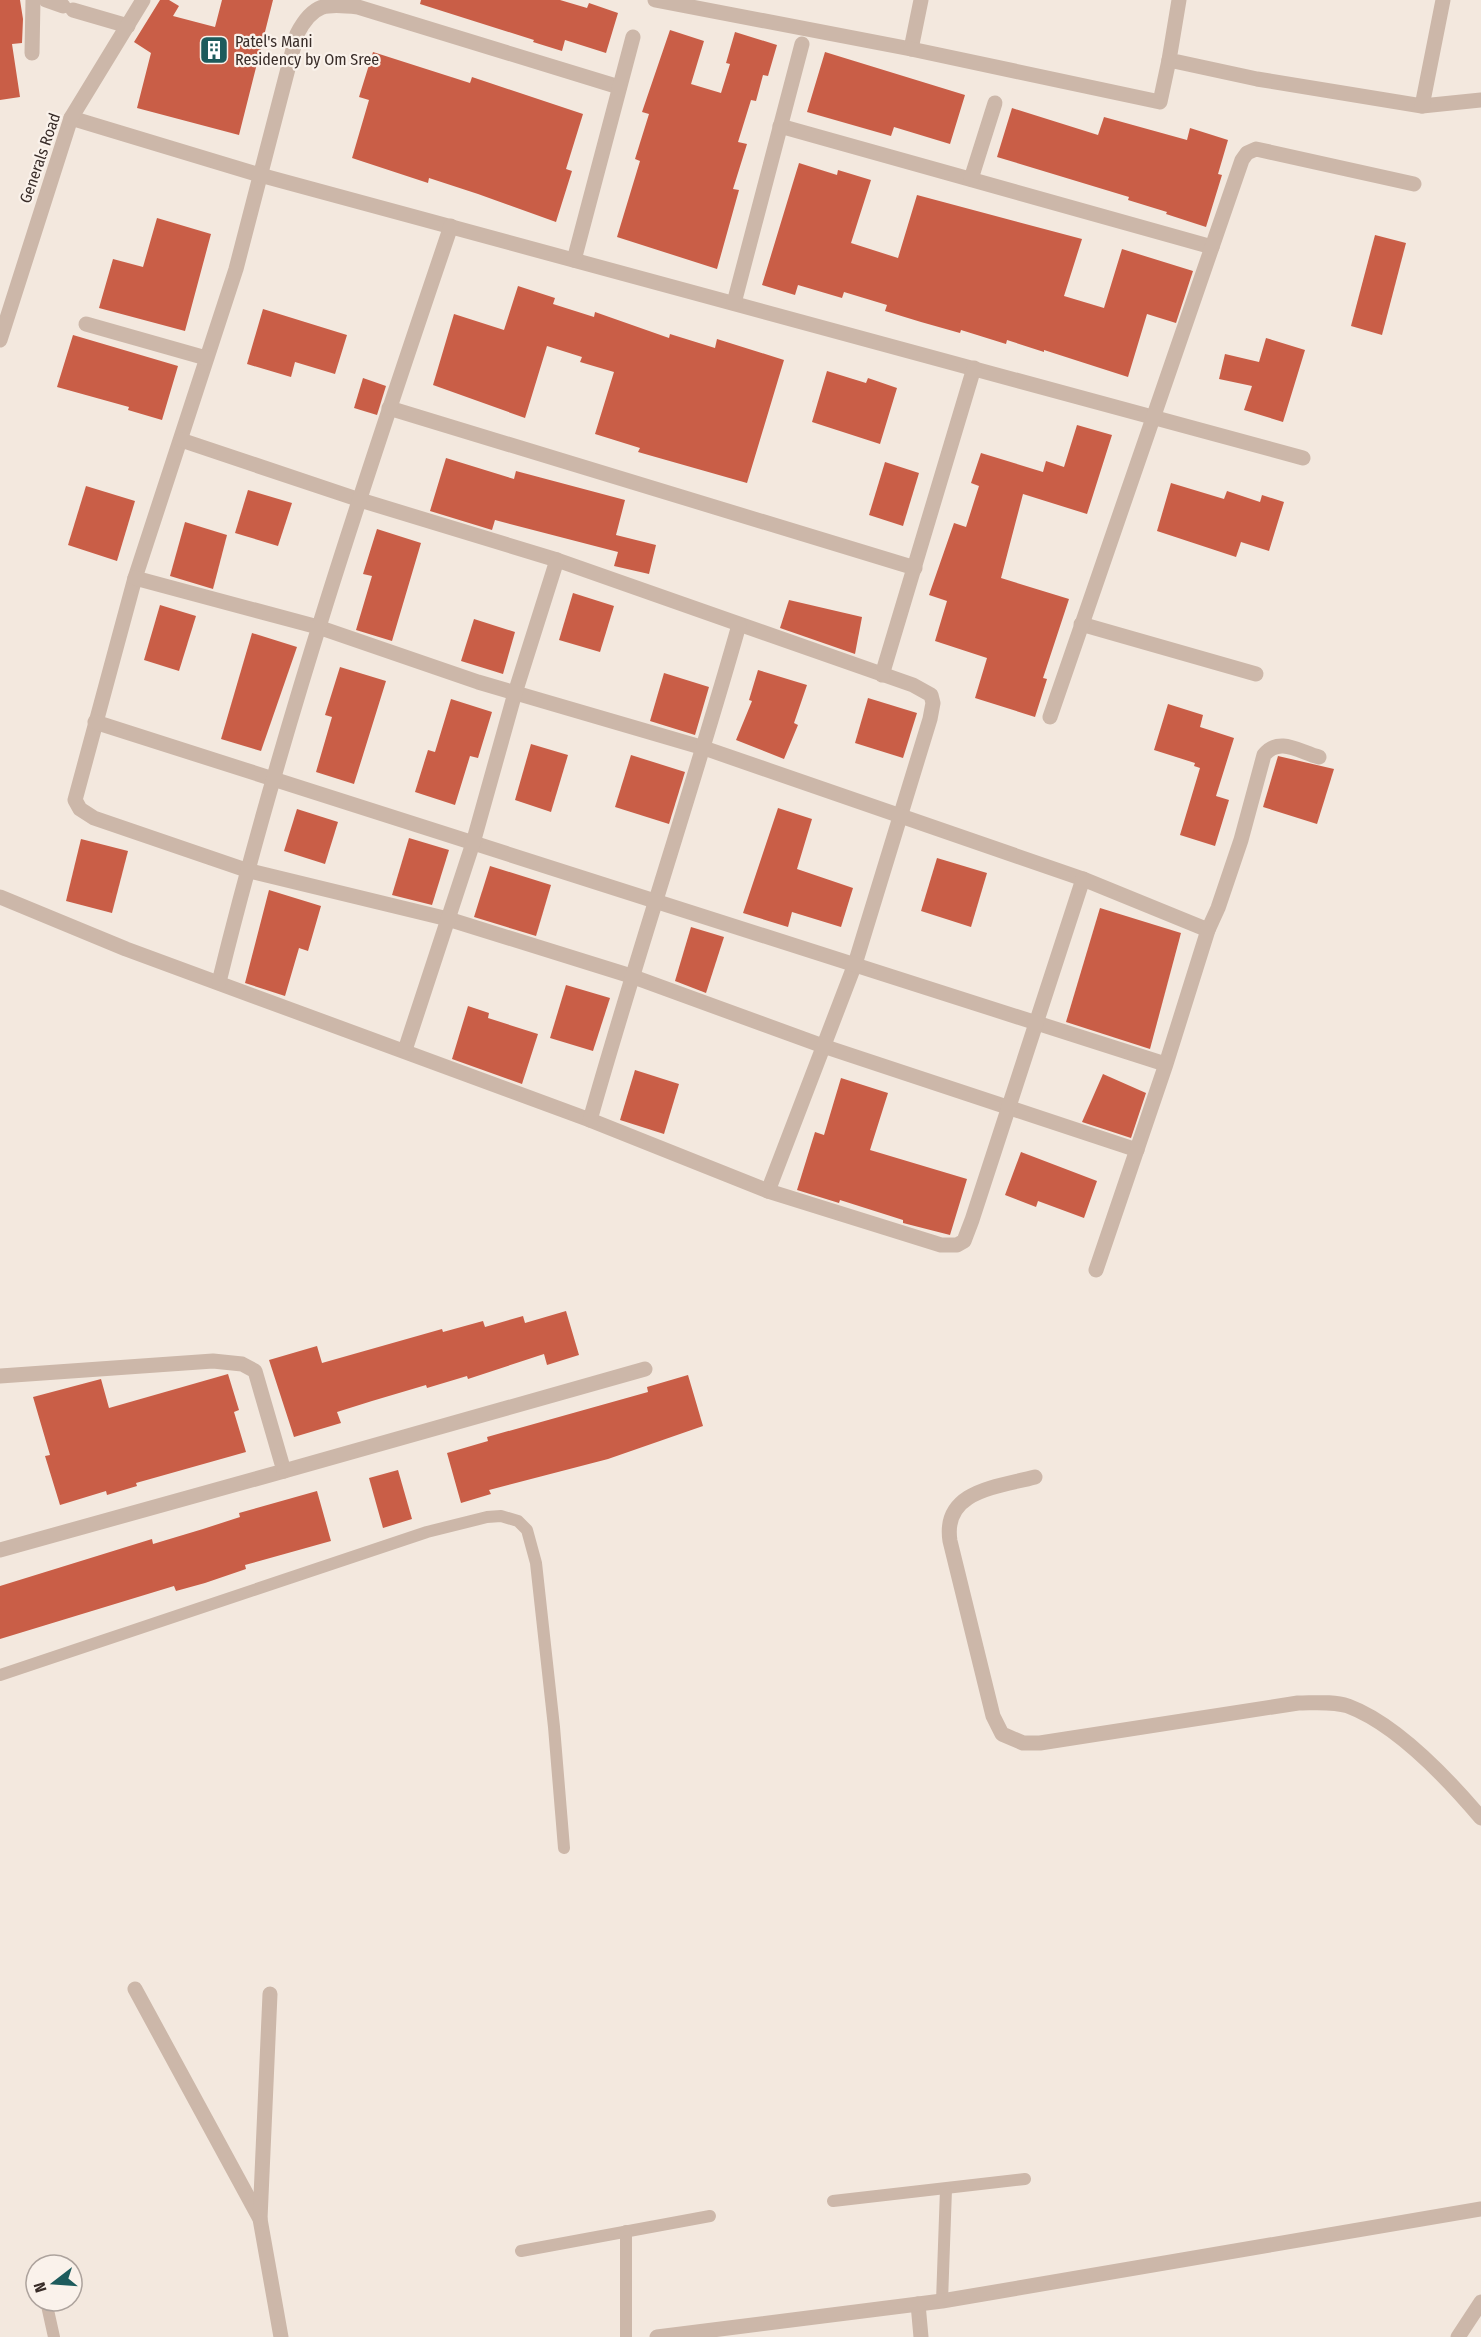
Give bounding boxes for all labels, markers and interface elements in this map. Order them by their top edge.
place label: Patel's Mani Residency by Om Sree [235,32,379,69]
building icon: Patel's Mani Residency by Om Sree [198,34,230,66]
street label: Generals Road [16,110,64,206]
north arrow [24,2253,84,2313]
text: N [30,2280,51,2295]

